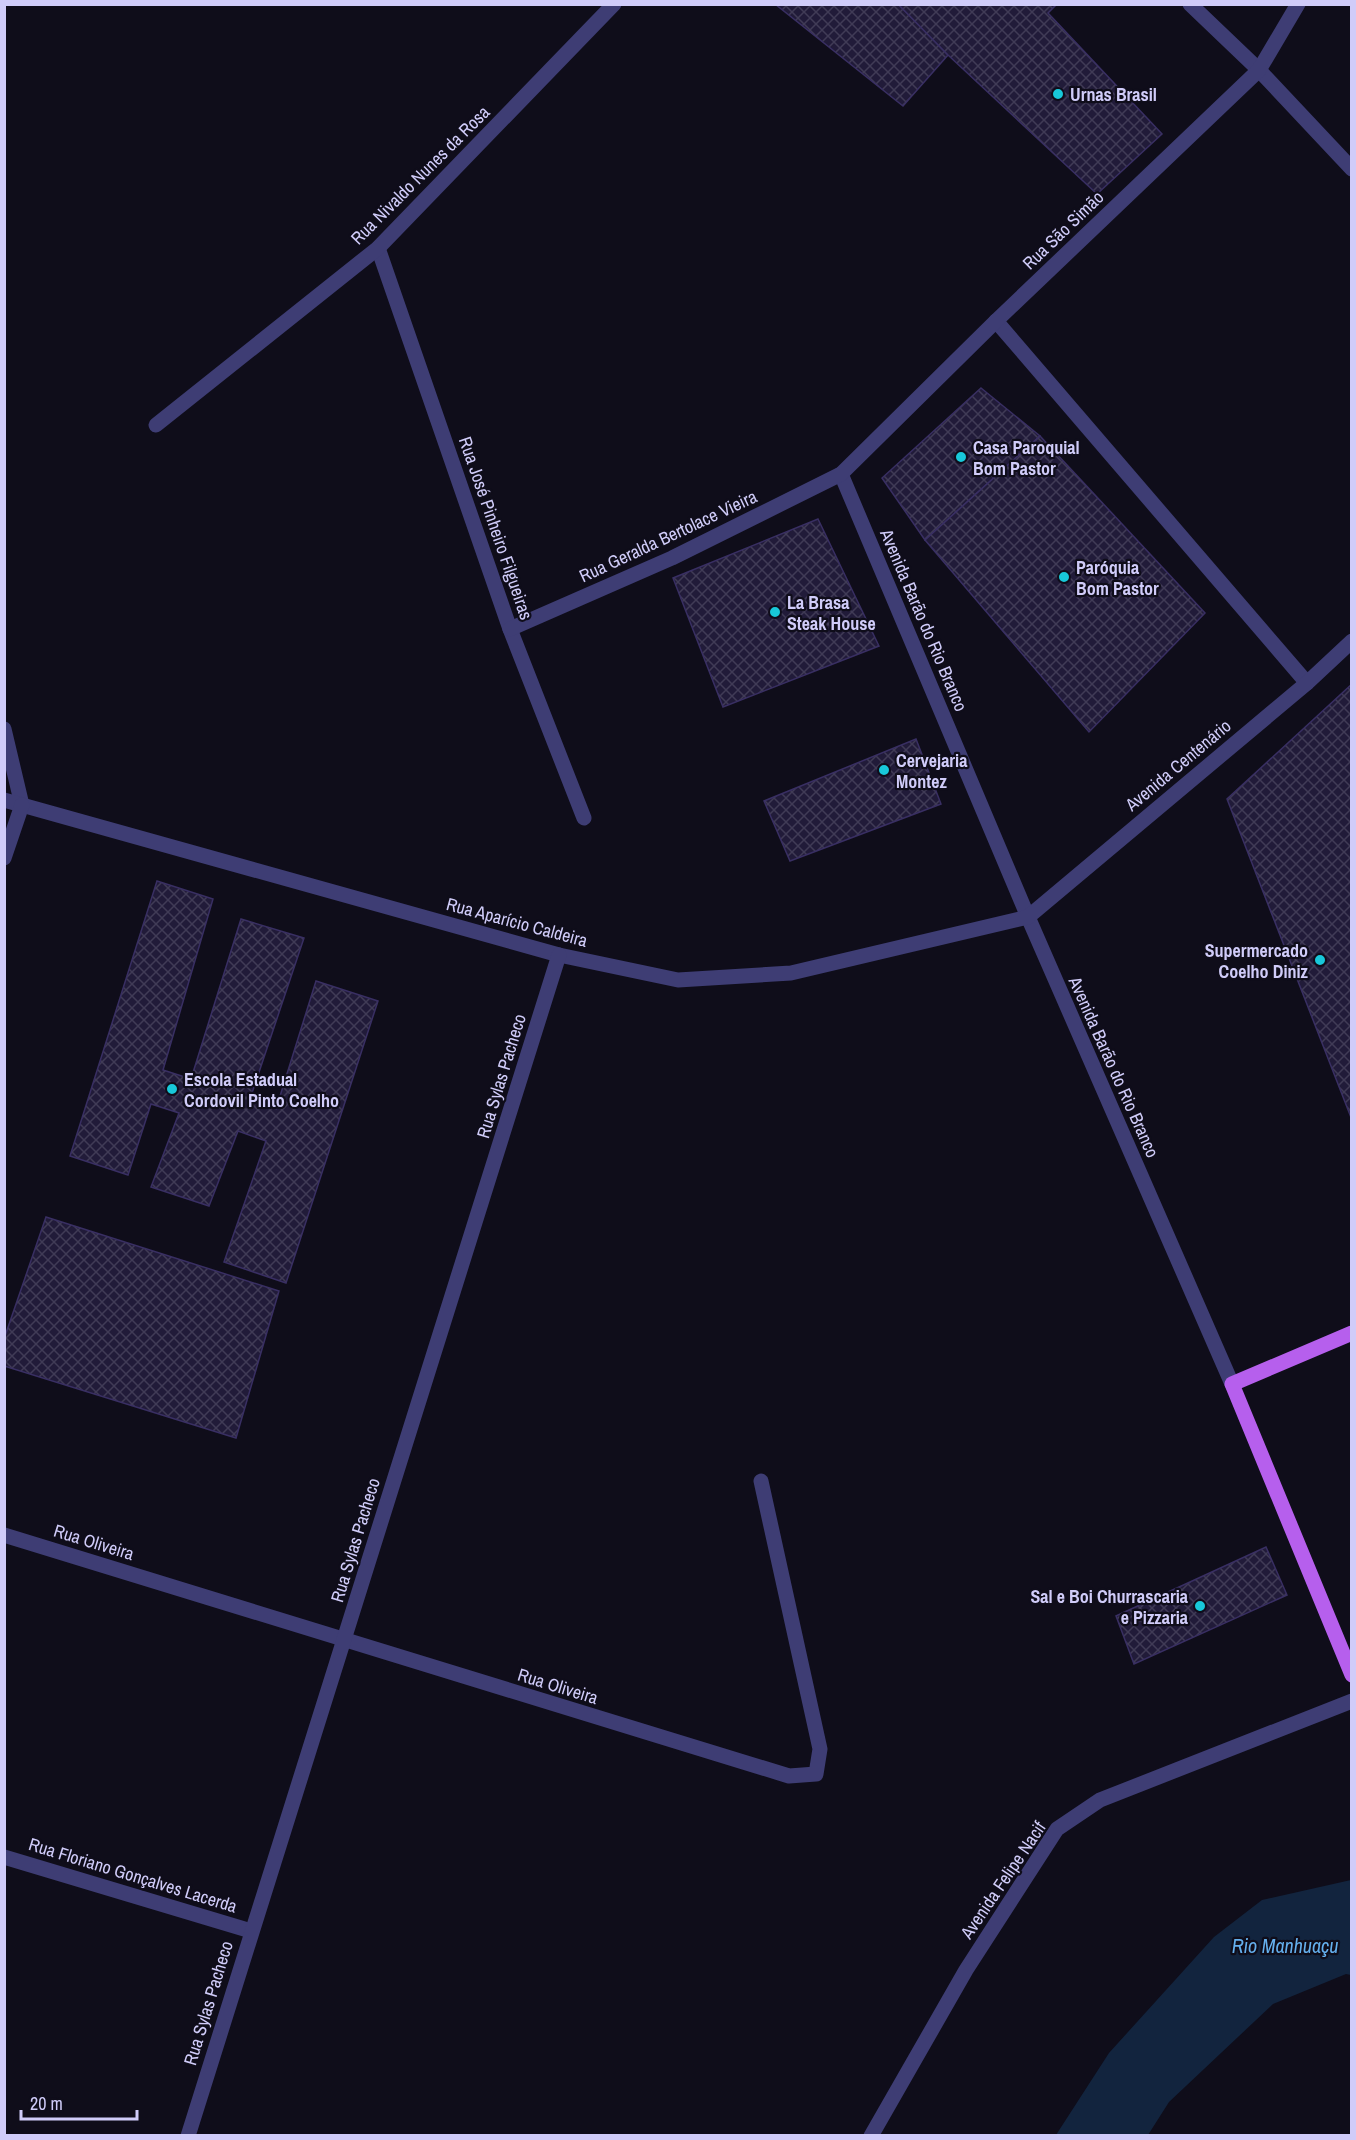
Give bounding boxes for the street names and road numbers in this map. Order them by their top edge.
street label: Rua Nivaldo Nunes da Rosa [345,100,495,250]
street label: Rua São Simão [1017,185,1109,275]
street label: Rua José Pinheiro Filgueiras [453,433,539,623]
street label: Rua Geralda Bertolace Vieira [575,484,761,588]
street label: Avenida Barão do Rio Branco [874,524,974,715]
street label: Avenida Centenário [1119,713,1236,817]
street label: Rua Aparício Caldeira [444,891,590,953]
street label: Avenida Barão do Rio Branco [1062,972,1165,1162]
street label: Rua Sylas Pacheco [470,1011,532,1141]
street label: Rua Sylas Pacheco [324,1475,386,1605]
street label: Rua Oliveira [51,1518,137,1566]
street label: Rua Oliveira [515,1662,601,1710]
street label: Avenida Felipe Nacif [954,1816,1052,1945]
street label: Rua Floriano Gonçalves Lacerda [26,1831,240,1919]
street label: Rua Sylas Pacheco [177,1938,239,2068]

